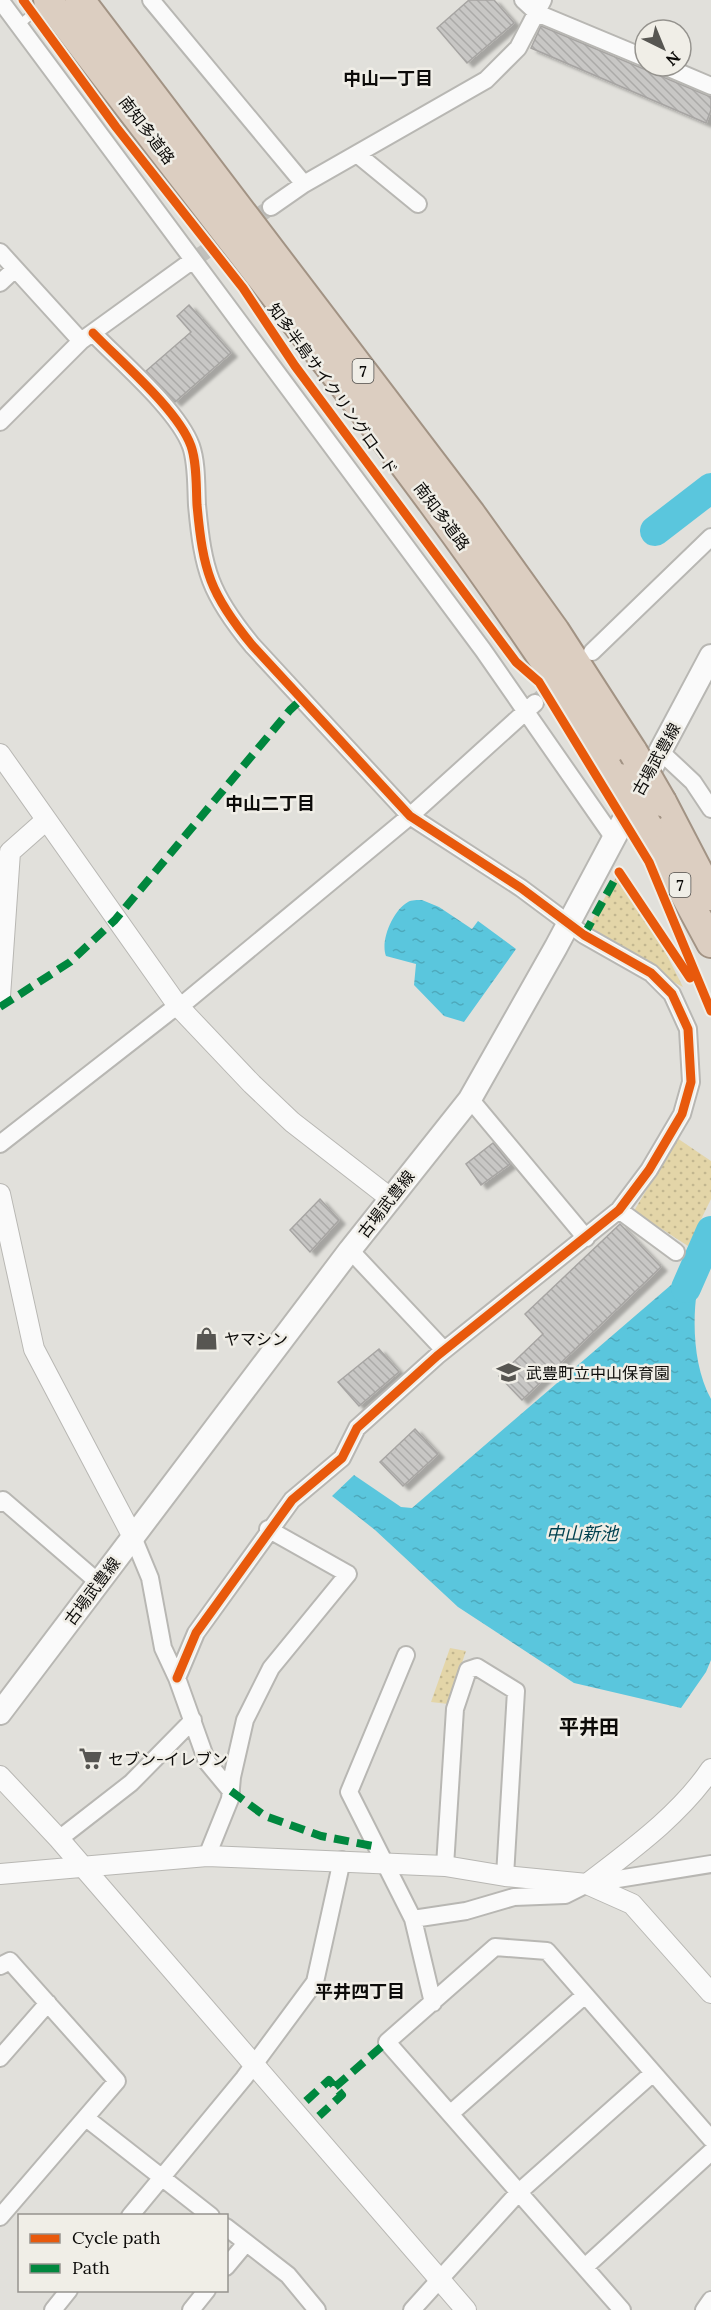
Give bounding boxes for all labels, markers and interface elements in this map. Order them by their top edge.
north arrow [633,18,693,78]
text: N [662,47,685,71]
district label: 中山一丁目 [343,67,433,90]
street label: 南知多道路 [115,92,179,168]
street label: 知多半島サイクリングロード [264,299,402,479]
road number: 7 [352,359,374,383]
street label: 南知多道路 [410,478,474,554]
street label: 古場武豊線 [628,719,684,799]
district label: 中山二丁目 [225,792,315,815]
road number: 7 [670,873,690,897]
street label: 古場武豊線 [353,1166,419,1242]
shop icon: ヤマシン [193,1326,219,1352]
place label: ヤマシン [224,1329,288,1349]
school or university icon: 武豊町立中山保育園 [495,1360,521,1386]
place label: 武豊町立中山保育園 [526,1363,670,1383]
water label: 中山新池 [546,1522,620,1545]
street label: 古場武豊線 [60,1553,124,1629]
district label: 平井田 [559,1714,619,1739]
supermarket icon: セブン-イレブン [77,1746,103,1772]
place label: セブン-イレブン [108,1749,228,1769]
district label: 平井四丁目 [315,1980,405,2003]
legend [18,2214,228,2292]
text: Cycle path [72,2226,161,2249]
text: Path [72,2256,110,2279]

